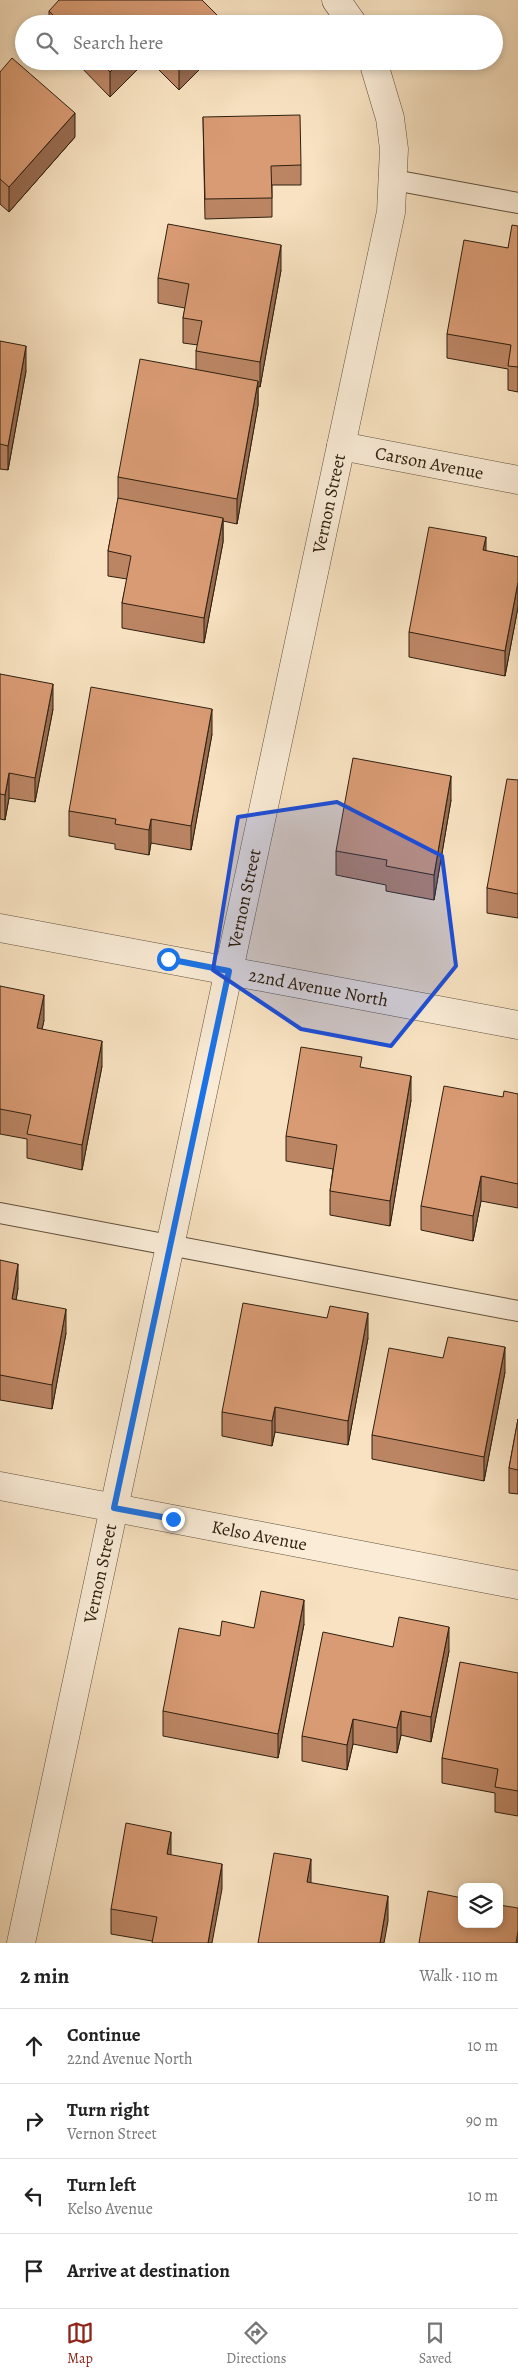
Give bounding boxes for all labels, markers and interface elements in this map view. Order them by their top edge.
search box [15,15,503,70]
icon: search [33,29,61,57]
text: Search here [73,30,163,56]
street label: Carson Avenue [373,441,486,485]
street label: Vernon Street [306,451,351,557]
street label: Vernon Street [222,847,267,952]
route start [157,948,180,971]
street label: 22nd Avenue North [247,963,391,1013]
route end [162,1508,185,1531]
street label: Kelso Avenue [210,1515,309,1556]
street label: Vernon Street [77,1521,122,1626]
map controls [458,1883,503,1928]
button: layers [458,1883,503,1928]
text: 2 min [20,1962,69,1990]
text: Walk · 110 m [420,1965,498,1987]
text: Continue [67,2022,141,2048]
icon: ahead [20,2032,48,2060]
text: 10 m [468,2035,498,2057]
text: 22nd Avenue North [67,2048,193,2070]
text: Turn right [67,2097,149,2123]
icon: right [20,2107,48,2135]
text: 90 m [466,2110,498,2132]
text: Vernon Street [67,2123,157,2145]
text: Turn left [67,2172,136,2198]
icon: left [20,2182,48,2210]
text: 10 m [468,2185,498,2207]
text: Kelso Avenue [67,2198,153,2220]
icon: arrive [20,2257,48,2285]
text: Arrive at destination [67,2258,230,2284]
tab: Map [66,2319,94,2368]
tab: Directions [226,2319,286,2368]
tab: Saved [419,2319,452,2368]

